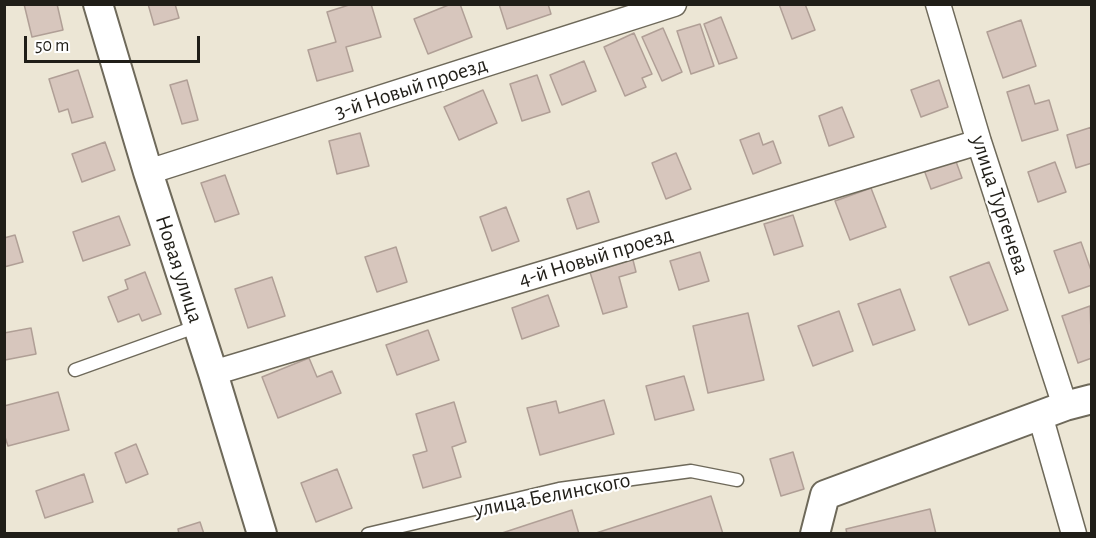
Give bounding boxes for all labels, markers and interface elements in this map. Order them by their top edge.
scale bar [27,24,202,62]
text: 50 m [35,37,69,55]
street label: 3-й Новый проезд [331,51,491,125]
street label: улица Тургенева [965,132,1035,278]
street label: Новая улица [149,212,209,326]
street label: 4-й Новый проезд [516,221,676,293]
street label: улица Белинского [472,467,632,523]

